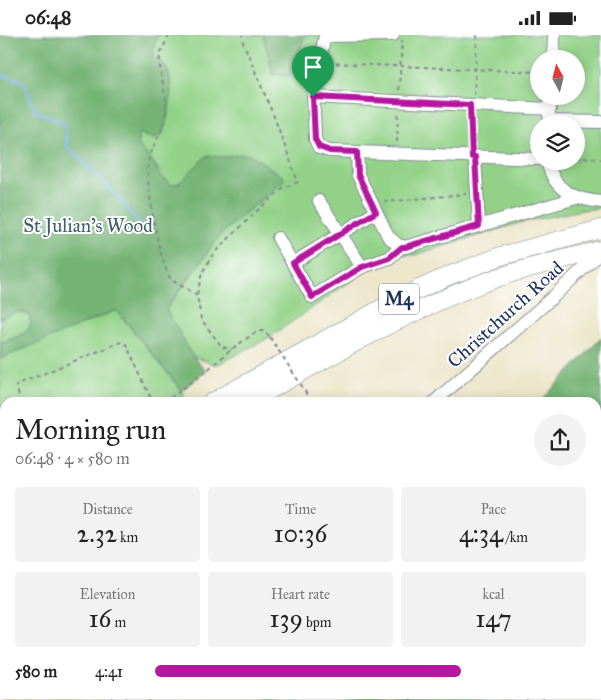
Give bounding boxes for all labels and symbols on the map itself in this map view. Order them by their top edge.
pin [292,46,334,97]
north arrow [530,50,585,105]
park label: St Julian's Wood [23,214,153,238]
street label: Christchurch Road [443,256,568,373]
road number: M4 [379,283,419,315]

